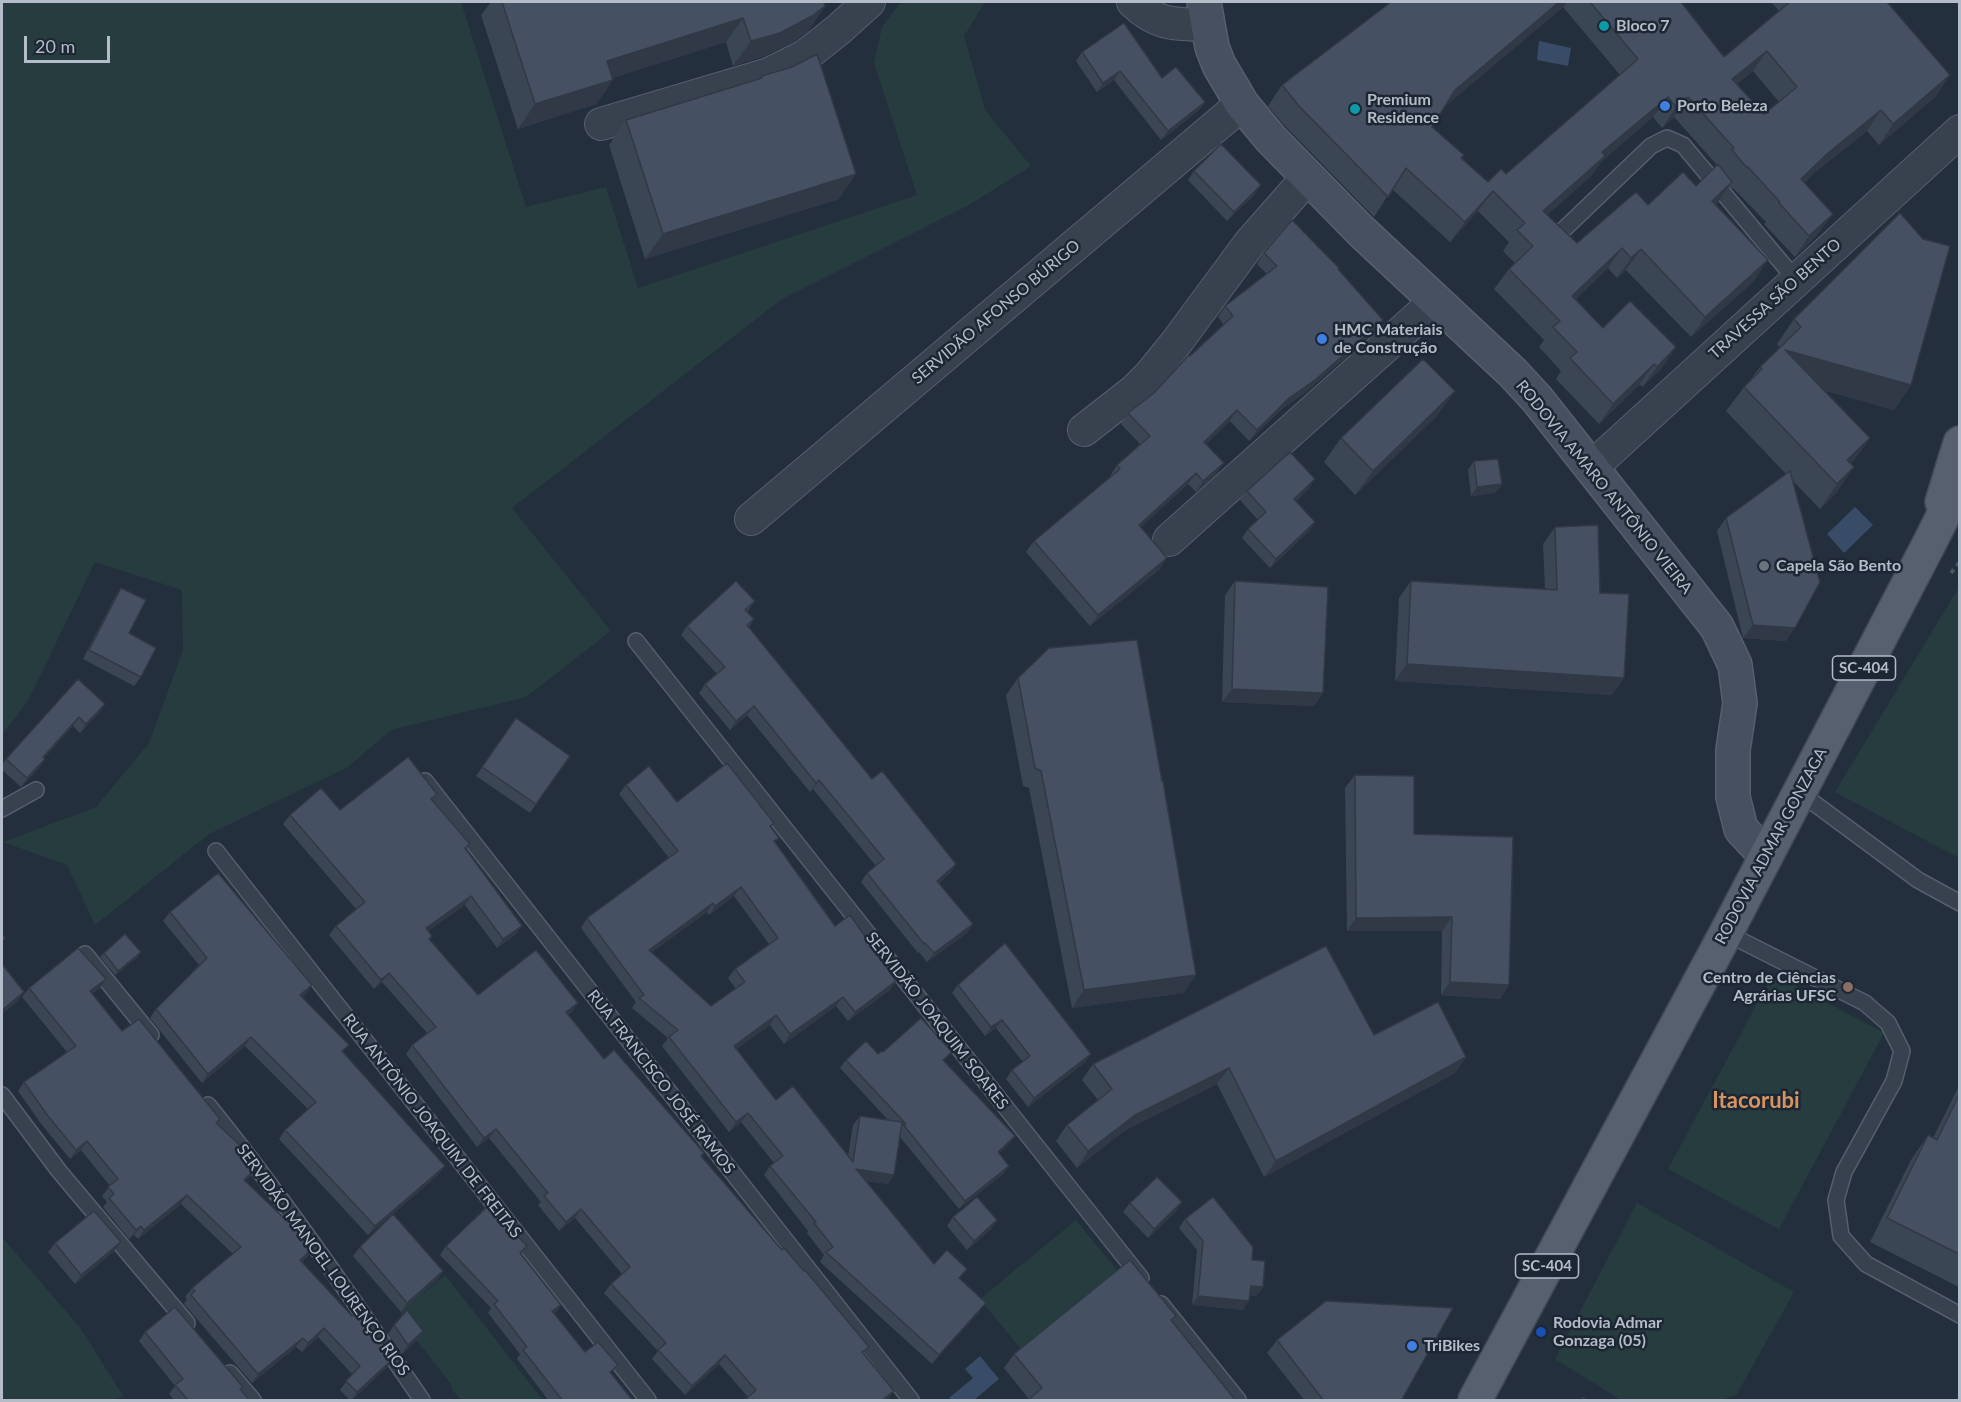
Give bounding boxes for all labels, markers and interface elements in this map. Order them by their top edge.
place label: Bloco 7 [1616,16,1669,36]
marker: Bloco 7 [1597,19,1611,33]
scale bar [27,24,112,62]
text: 20 m [35,35,75,57]
place label: Premium Residence [1367,90,1439,128]
place label: Porto Beleza [1677,96,1768,116]
marker: Porto Beleza [1658,99,1672,113]
marker: Premium Residence [1348,102,1362,116]
street label: TRAVESSA SÃO BENTO [1705,235,1845,363]
street label: SERVIDÃO AFONSO BÚRIGO [908,236,1084,388]
place label: HMC Materiais de Construção [1334,320,1443,358]
marker: HMC Materiais de Construção [1315,332,1329,346]
street label: RODOVIA AMARO ANTÔNIO VIEIRA [1512,376,1696,598]
place label: Capela São Bento [1776,556,1901,576]
marker: Capela São Bento [1757,559,1771,573]
road number: SC-404 [1832,656,1896,680]
street label: RODOVIA ADMAR GONZAGA [1711,744,1831,948]
street label: SERVIDÃO JOAQUIM SOARES [862,928,1012,1114]
place label: Centro de Ciências Agrárias UFSC [1703,968,1836,1006]
marker: Centro de Ciências Agrárias UFSC [1841,980,1855,994]
street label: RUA FRANCISCO JOSÉ RAMOS [583,986,739,1178]
street label: RUA ANTÔNIO JOAQUIM DE FREITAS [339,1010,525,1242]
district label: Itacorubi [1712,1088,1800,1114]
street label: SERVIDÃO MANOEL LOURENÇO RIOS [232,1140,414,1380]
road number: SC-404 [1516,1254,1578,1278]
place label: Rodovia Admar Gonzaga (05) [1553,1313,1662,1351]
marker: Rodovia Admar Gonzaga (05) [1534,1325,1548,1339]
place label: TriBikes [1424,1336,1480,1356]
marker: TriBikes [1405,1339,1419,1353]

